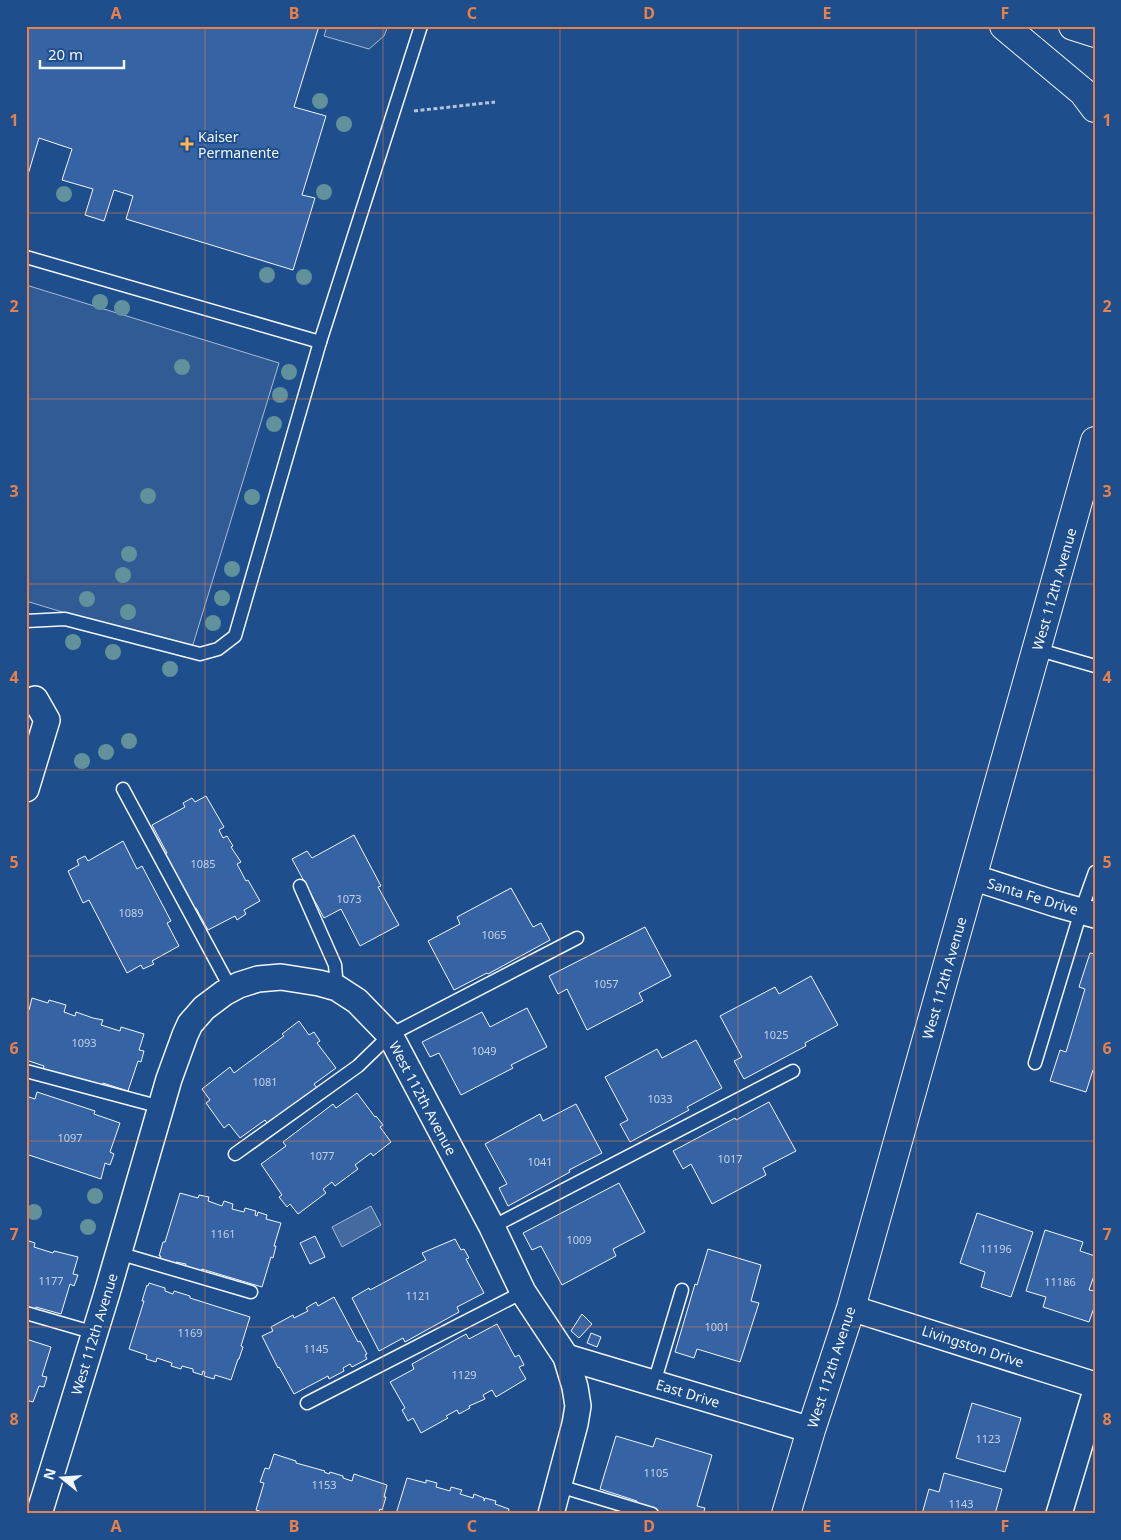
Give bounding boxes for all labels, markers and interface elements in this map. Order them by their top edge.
text: A [110,2,122,24]
text: B [289,2,299,24]
text: C [467,2,477,24]
text: D [643,2,655,24]
text: E [823,2,832,24]
text: F [1001,2,1009,24]
scale bar [40,38,124,70]
text: 20 m [48,44,83,64]
text: 1 [9,109,19,131]
text: 1 [1102,109,1112,131]
place label: Kaiser Permanente [198,127,279,162]
marker: Kaiser Permanente [180,137,194,151]
text: 2 [9,295,19,317]
text: 2 [1102,295,1112,317]
text: 3 [9,480,19,502]
text: 3 [1102,480,1112,502]
street label: West 112th Avenue [1027,525,1081,652]
text: 4 [9,666,19,688]
text: 4 [1102,666,1112,688]
text: 5 [9,851,19,873]
text: 5 [1102,851,1112,873]
house number: 1085 [190,856,216,871]
street label: Santa Fe Drive [985,873,1081,919]
house number: 1073 [336,891,362,906]
house number: 1089 [118,905,144,920]
street label: West 112th Avenue [917,914,971,1041]
house number: 1065 [481,927,507,942]
house number: 1057 [593,976,619,991]
house number: 1025 [763,1027,789,1042]
house number: 1093 [71,1035,97,1050]
text: 6 [9,1037,19,1059]
text: 6 [1102,1037,1112,1059]
street label: West 112th Avenue [385,1038,461,1158]
house number: 1049 [471,1043,497,1058]
house number: 1081 [252,1074,278,1089]
house number: 1033 [647,1091,673,1106]
house number: 1097 [57,1130,83,1145]
house number: 1077 [309,1148,335,1163]
house number: 1017 [717,1151,743,1166]
house number: 1041 [527,1154,553,1169]
text: 7 [9,1223,19,1245]
text: 7 [1102,1223,1112,1245]
house number: 1161 [210,1226,236,1241]
house number: 1009 [566,1232,592,1247]
house number: 11196 [980,1241,1012,1256]
street label: West 112th Avenue [66,1271,122,1397]
house number: 1177 [38,1273,64,1288]
house number: 11186 [1044,1274,1076,1289]
house number: 1121 [405,1288,431,1303]
street label: West 112th Avenue [802,1304,860,1430]
house number: 1001 [704,1319,730,1334]
street label: Livingston Drive [920,1321,1026,1371]
house number: 1169 [177,1325,203,1340]
house number: 1145 [303,1341,329,1356]
house number: 1129 [451,1367,477,1382]
street label: East Drive [654,1374,722,1412]
text: 8 [9,1408,19,1430]
text: 8 [1102,1408,1112,1430]
house number: 1123 [975,1431,1001,1446]
north arrow [38,1452,88,1502]
house number: 1105 [643,1465,669,1480]
text: N [38,1466,60,1482]
house number: 1153 [311,1477,337,1492]
house number: 1143 [948,1496,974,1511]
text: A [110,1515,122,1537]
text: B [289,1515,299,1537]
text: C [467,1515,477,1537]
text: D [643,1515,655,1537]
text: E [823,1515,832,1537]
text: F [1001,1515,1009,1537]

